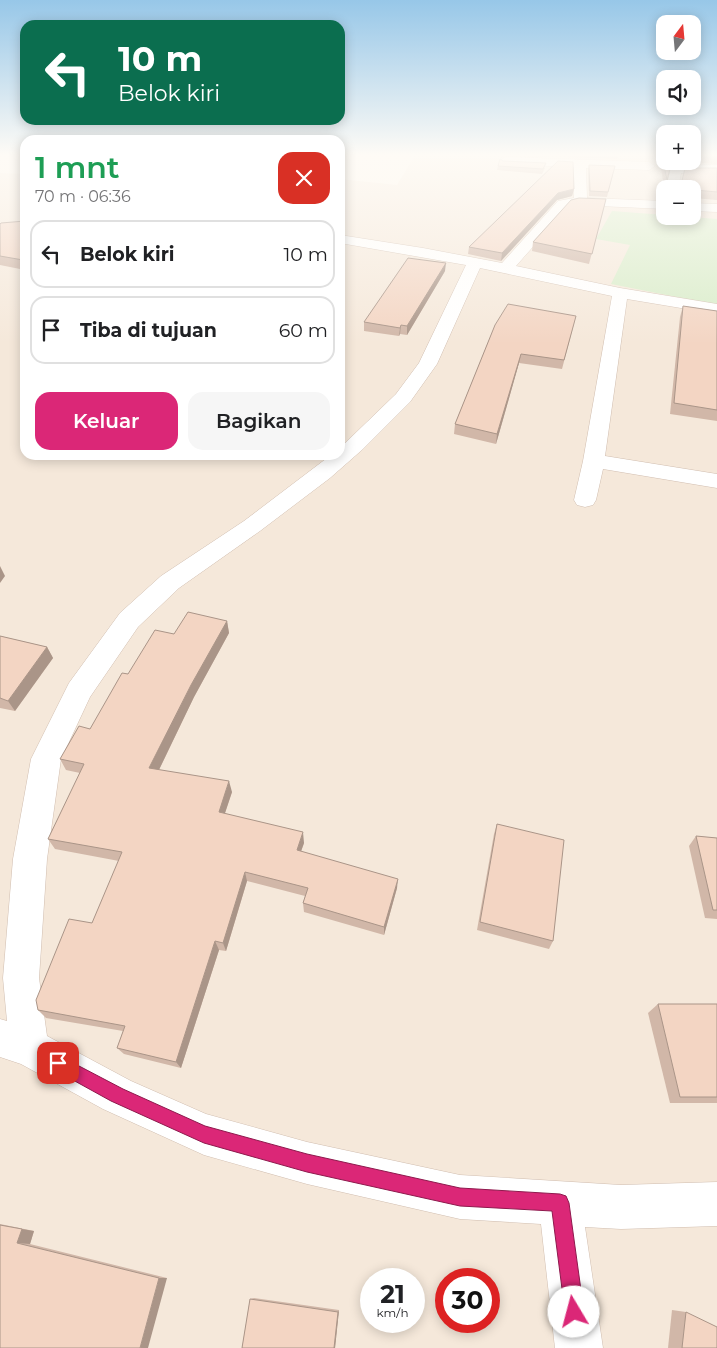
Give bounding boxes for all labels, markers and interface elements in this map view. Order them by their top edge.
north arrow [656,15,701,60]
map controls [656,15,701,225]
text: 10 m [118,37,202,80]
icon: left [35,40,100,105]
button: sound [656,70,701,115]
text: Belok kiri [118,80,220,107]
button: + [656,125,701,170]
text: 1 mnt [35,149,120,186]
button: close [278,152,330,204]
button: − [656,180,701,225]
text: 70 m · 06:36 [35,187,131,206]
icon: left [37,240,65,268]
text: Belok kiri [80,243,175,266]
text: 10 m [283,243,328,266]
icon: arrive [37,316,65,344]
text: Tiba di tujuan [80,319,217,342]
text: 60 m [279,319,328,342]
button: Keluar [35,392,178,450]
button: Bagikan [188,392,330,450]
pin [37,1042,79,1084]
icon: arrive [44,1049,72,1077]
speed limit sign: 30 [435,1268,500,1333]
text: 21 [380,1279,405,1309]
position arrow [547,1285,599,1337]
text: km/h [376,1305,409,1320]

